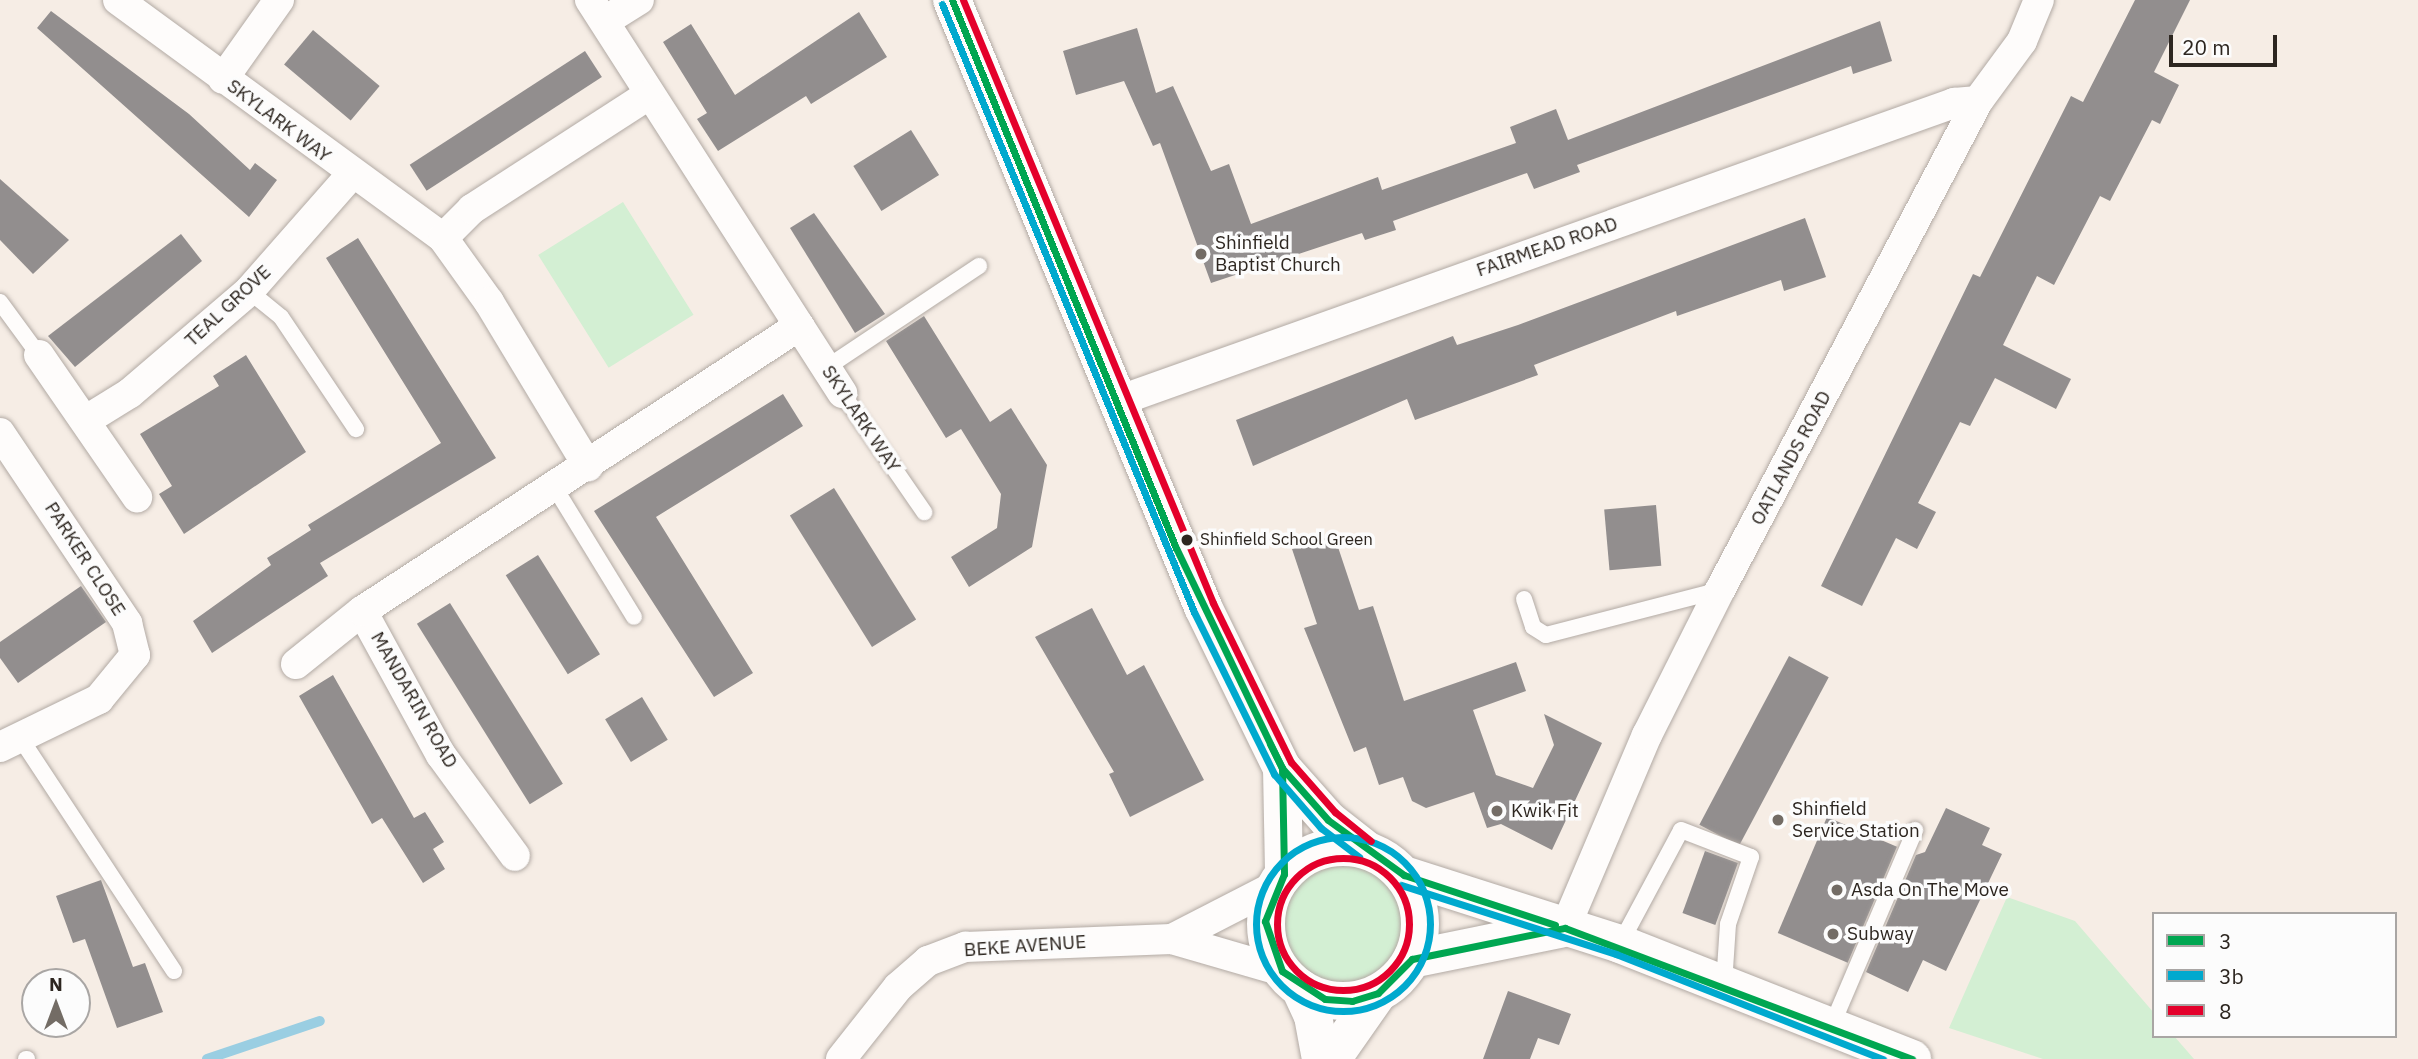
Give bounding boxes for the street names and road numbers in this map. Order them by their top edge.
street label: SKYLARK WAY [223,75,335,167]
street label: FAIRMEAD ROAD [1473,212,1621,282]
street label: TEAL GROVE [180,260,276,352]
street label: SKYLARK WAY [817,361,905,477]
street label: OATLANDS ROAD [1746,387,1836,529]
street label: PARKER CLOSE [40,498,130,620]
street label: MANDARIN ROAD [366,628,462,772]
street label: BEKE AVENUE [963,930,1087,962]

